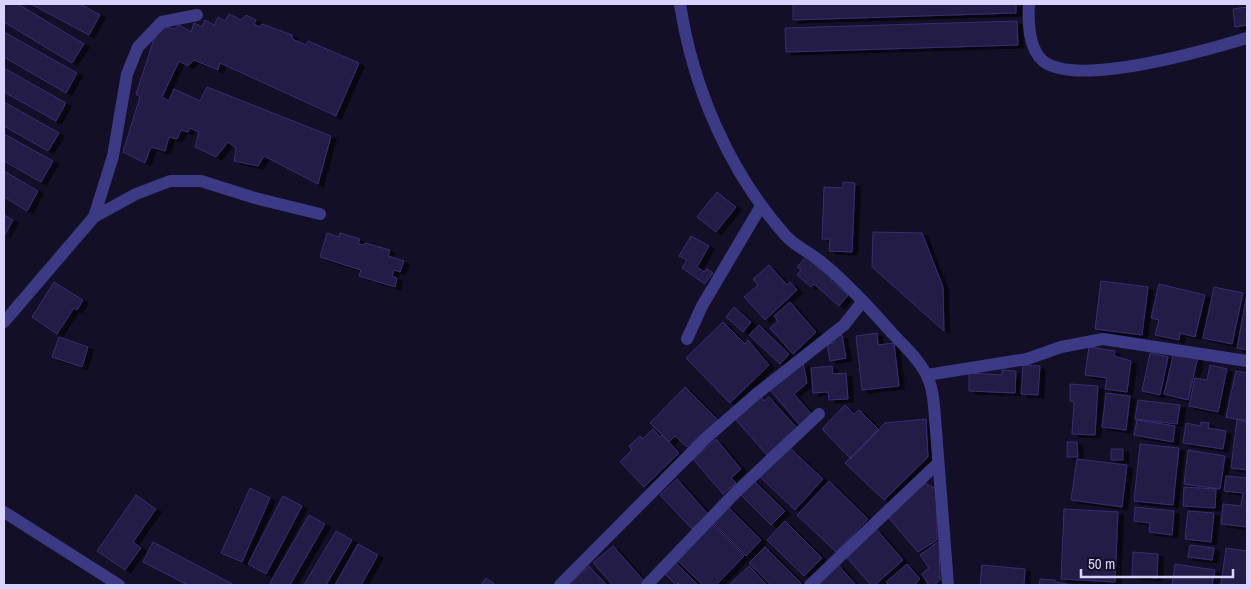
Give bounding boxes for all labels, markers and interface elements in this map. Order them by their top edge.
scale bar [1081,546,1234,578]
text: 50 m [1088,553,1115,574]

